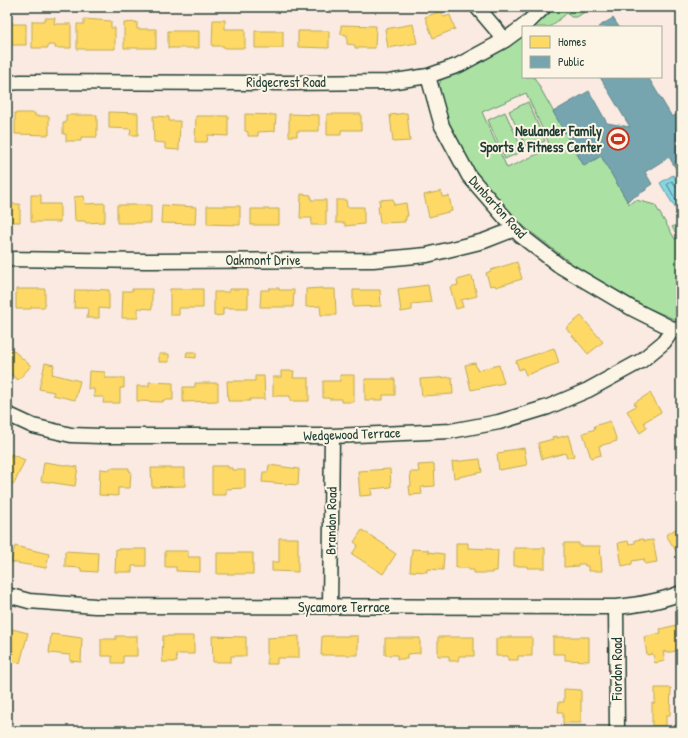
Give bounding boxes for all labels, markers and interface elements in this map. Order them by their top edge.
legend [522,26,662,78]
text: Homes [558,33,586,50]
text: Public [558,53,584,70]
street label: Ridgecrest Road [246,72,326,92]
place label: Neulander Family Sports & Fitness Center [480,121,603,158]
sports icon: Neulander Family Sports & Fitness Center [605,126,631,152]
street label: Dunbarton Road [465,171,532,242]
street label: Oakmont Drive [226,250,301,269]
street label: Wedgewood Terrace [303,422,401,446]
street label: Brandon Road [320,486,341,555]
street label: Sycamore Terrace [298,597,390,617]
street label: Fiordon Road [607,637,626,702]

